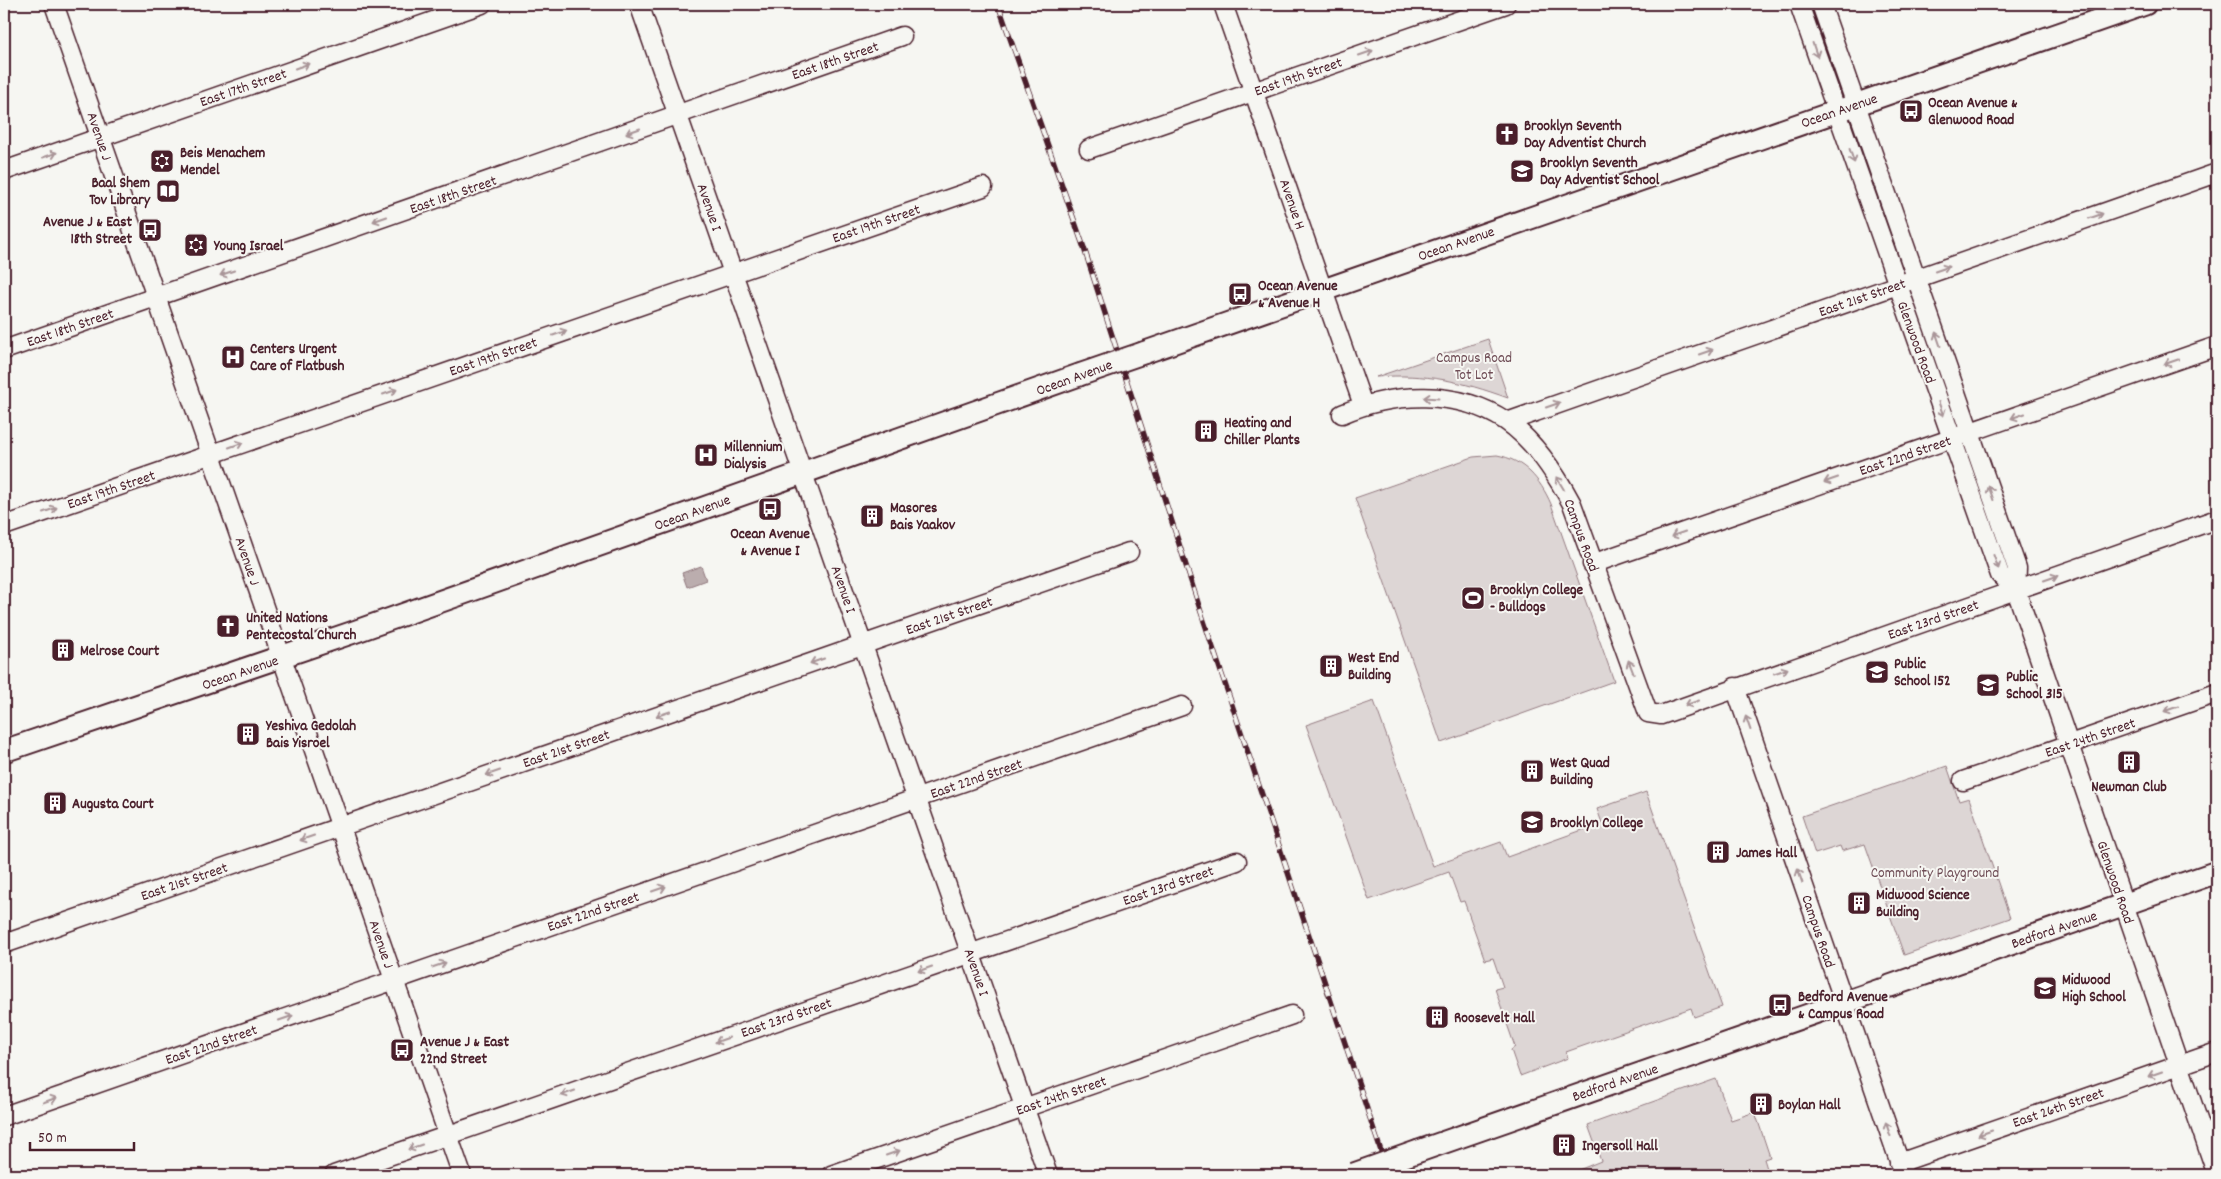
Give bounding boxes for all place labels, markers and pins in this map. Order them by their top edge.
place label: Ocean Avenue & Glenwood Road [1928,93,2018,132]
bus stop icon: Ocean Avenue & Glenwood Road [1898,98,1924,124]
place label: Brooklyn Seventh Day Adventist Church [1524,116,1646,155]
church icon: Brooklyn Seventh Day Adventist Church [1494,121,1520,147]
place label: Beis Menachem Mendel [180,143,265,182]
synagogue icon: Beis Menachem Mendel [149,148,175,174]
place label: Brooklyn Seventh Day Adventist School [1540,153,1660,192]
school or university icon: Brooklyn Seventh Day Adventist School [1509,158,1535,184]
place label: Baal Shem Tov Library [89,173,151,212]
library icon: Baal Shem Tov Library [155,178,181,204]
place label: Avenue J & East 18th Street [43,212,132,251]
bus stop icon: Avenue J & East 18th Street [137,217,163,243]
synagogue icon: Young Israel [183,232,209,258]
place label: Young Israel [213,236,284,258]
place label: Ocean Avenue & Avenue H [1258,276,1338,315]
bus stop icon: Ocean Avenue & Avenue H [1227,281,1253,307]
place label: Centers Urgent Care of Flatbush [250,339,345,378]
hospital icon: Centers Urgent Care of Flatbush [220,344,246,370]
place label: Heating and Chiller Plants [1224,413,1300,452]
building icon: Heating and Chiller Plants [1193,418,1219,444]
place label: Millennium Dialysis [724,437,783,476]
hospital icon: Millennium Dialysis [693,442,719,468]
bus stop icon: Ocean Avenue & Avenue I [757,496,783,522]
place label: Masores Bais Yaakov [890,498,956,537]
building icon: Masores Bais Yaakov [859,503,885,529]
place label: Ocean Avenue & Avenue I [730,524,810,563]
place label: Brooklyn College - Bulldogs [1490,580,1584,619]
sports icon: Brooklyn College - Bulldogs [1460,585,1486,611]
place label: United Nations Pentecostal Church [246,608,356,647]
church icon: United Nations Pentecostal Church [215,613,241,639]
building icon: Melrose Court [50,637,76,663]
place label: Melrose Court [80,641,160,663]
place label: West End Building [1348,648,1399,687]
building icon: West End Building [1318,653,1344,679]
place label: Public School 152 [1894,654,1951,693]
school or university icon: Public School 152 [1864,659,1890,685]
place label: Public School 315 [2006,667,2063,706]
school or university icon: Public School 315 [1975,672,2001,698]
place label: Yeshiva Gedolah Bais Yisroel [265,716,356,755]
building icon: Yeshiva Gedolah Bais Yisroel [235,721,261,747]
building icon: Newman Club [2116,749,2142,775]
place label: West Quad Building [1550,753,1610,792]
building icon: West Quad Building [1519,758,1545,784]
place label: Newman Club [2091,777,2167,799]
building icon: Augusta Court [42,790,68,816]
place label: Augusta Court [72,794,154,816]
school or university icon: Brooklyn College [1519,809,1545,835]
place label: Brooklyn College [1550,813,1644,835]
building icon: James Hall [1705,839,1731,865]
place label: James Hall [1736,843,1797,865]
place label: Midwood Science Building [1876,885,1970,924]
building icon: Midwood Science Building [1846,890,1872,916]
place label: Midwood High School [2062,970,2126,1009]
school or university icon: Midwood High School [2032,975,2058,1001]
place label: Bedford Avenue & Campus Road [1798,987,1888,1026]
bus stop icon: Bedford Avenue & Campus Road [1767,992,1793,1018]
building icon: Roosevelt Hall [1424,1004,1450,1030]
place label: Roosevelt Hall [1454,1008,1535,1030]
place label: Avenue J & East 22nd Street [420,1032,510,1071]
bus stop icon: Avenue J & East 22nd Street [389,1037,415,1063]
building icon: Boylan Hall [1748,1091,1774,1117]
place label: Boylan Hall [1778,1095,1841,1117]
building icon: Ingersoll Hall [1551,1132,1577,1158]
place label: Ingersoll Hall [1582,1136,1658,1158]

